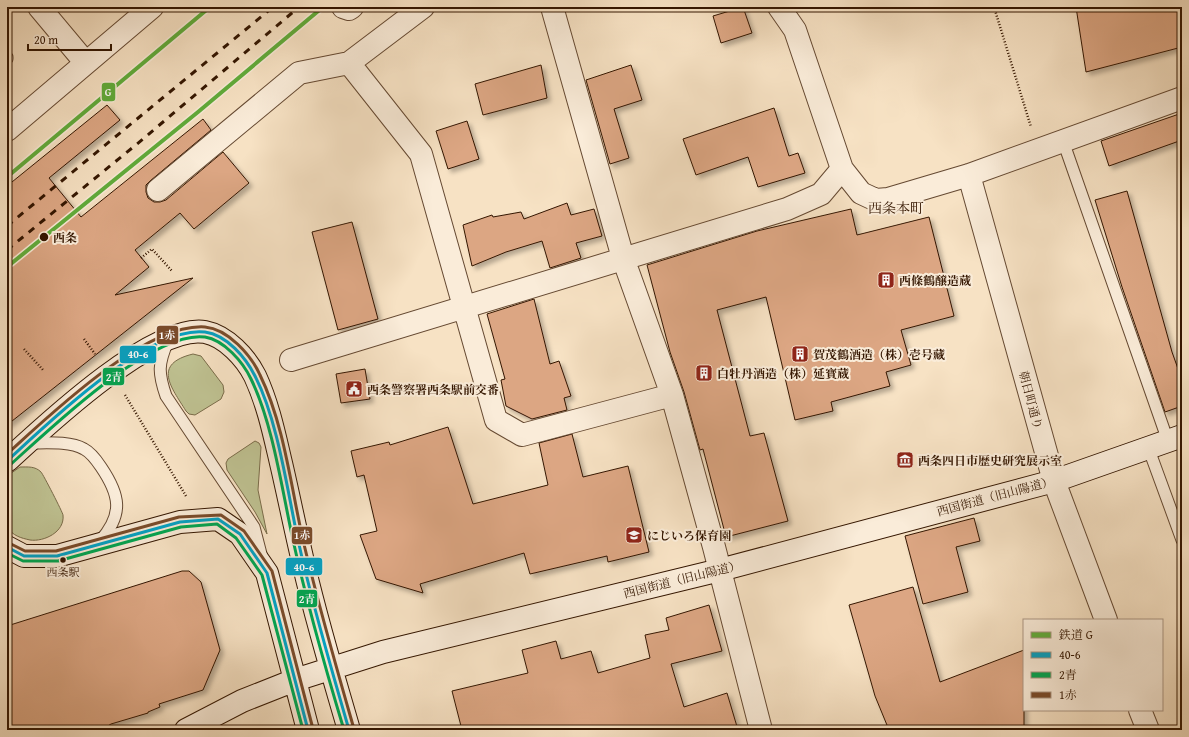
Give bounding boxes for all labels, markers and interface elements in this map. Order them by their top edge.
scale bar [28,26,111,52]
text: 20 m [34,31,58,48]
line badge: G [101,82,116,102]
text: G [105,84,112,100]
district label: 西条本町 [868,198,924,218]
place label: 西条 [53,229,77,246]
marker: 西条 [38,231,50,243]
building icon: 西條鶴醸造蔵 [876,270,896,290]
place label: 西條鶴醸造蔵 [899,272,971,289]
line badge: 1赤 [156,325,179,345]
text: 1赤 [159,327,175,343]
building icon: 賀茂鶴酒造（株）壱号藏 [790,344,810,364]
line badge: 40-6 [119,345,157,364]
text: 40-6 [127,346,149,362]
place label: 賀茂鶴酒造（株）壱号藏 [813,346,945,363]
building icon: 白牡丹酒造（株）延寳蔵 [694,363,714,383]
place label: 白牡丹酒造（株）延寳蔵 [717,365,849,382]
line badge: 2青 [102,367,125,386]
text: 2青 [106,369,122,385]
street label: 朝日町通り [1015,369,1047,431]
public building icon: 西条警察署西条駅前交番 [344,379,364,399]
place label: 西条警察署西条駅前交番 [367,381,499,398]
museum icon: 西条四日市歴史研究展示室 [895,450,915,470]
place label: 西条四日市歴史研究展示室 [918,452,1062,469]
street label: 西国街道（旧山陽道） [935,472,1055,520]
school or university icon: にじいろ保育園 [624,525,644,545]
line badge: 1赤 [291,526,313,545]
text: 1赤 [294,527,310,543]
place label: にじいろ保育園 [647,527,731,544]
marker: 西条駅 [58,555,68,565]
street label: 西国街道（旧山陽道） [622,556,742,602]
line badge: 40-6 [285,557,323,576]
text: 40-6 [293,559,315,575]
place label: 西条駅 [47,564,80,580]
line badge: 2青 [296,589,318,608]
text: 2青 [299,591,315,607]
legend [1023,619,1163,711]
text: 鉄道 G [1058,626,1093,643]
text: 40-6 [1059,646,1081,663]
text: 2青 [1059,666,1077,683]
text: 1赤 [1059,686,1077,703]

